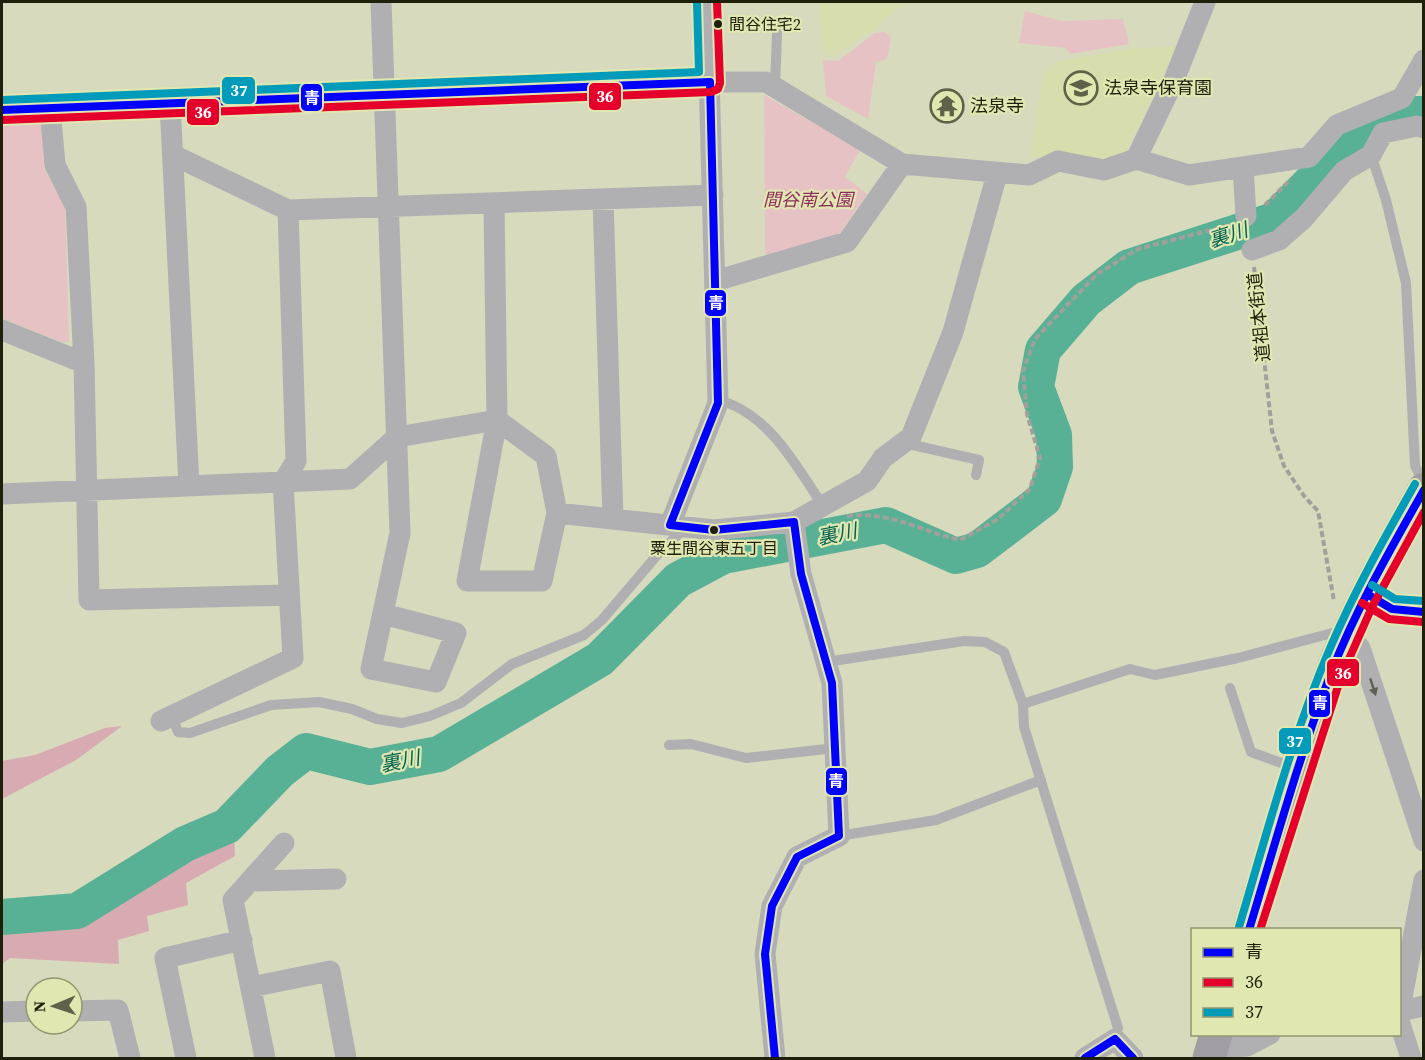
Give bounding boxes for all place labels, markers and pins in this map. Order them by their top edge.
place label: 間谷住宅2 [729,13,801,35]
marker: 間谷住宅2 [712,18,724,30]
school or university icon: 法泉寺保育園 [1063,70,1099,106]
place label: 法泉寺保育園 [1104,75,1212,100]
temple icon: 法泉寺 [929,88,965,124]
place label: 法泉寺 [970,93,1024,118]
marker: 粟生間谷東五丁目 [708,524,720,536]
place label: 粟生間谷東五丁目 [650,537,778,559]

